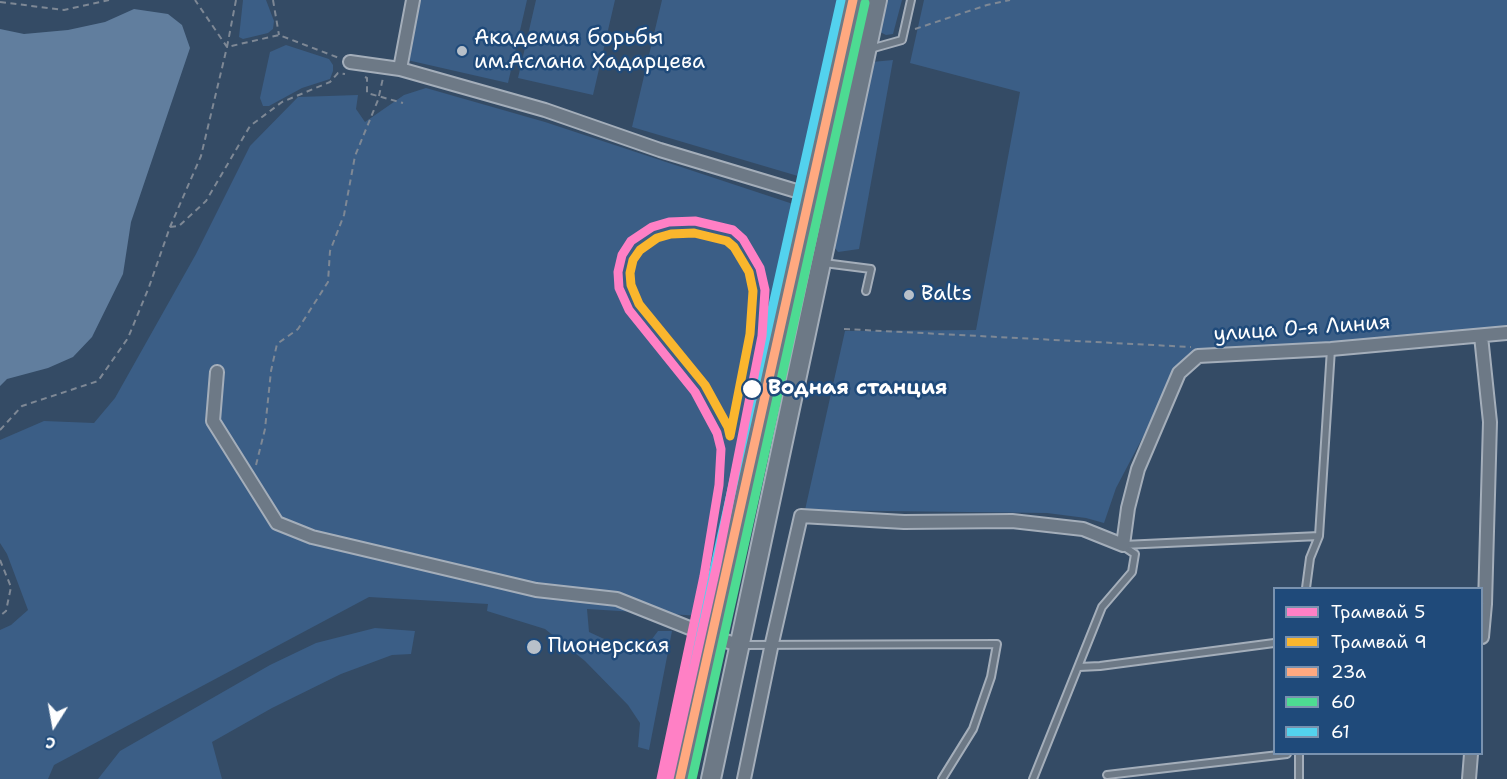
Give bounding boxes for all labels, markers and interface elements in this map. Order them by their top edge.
place label: Академия борьбы им.Аслана Хадарцева [474,26,705,76]
marker: Академия борьбы им.Аслана Хадарцева [455,44,469,58]
place label: Balts [921,282,972,308]
marker: Balts [902,288,916,302]
street label: улица 0-я Линия [1213,310,1391,348]
place label: Водная станция [768,376,947,402]
marker: Водная станция [741,378,763,400]
legend [1273,587,1483,755]
text: Трамвай 5 [1331,600,1425,624]
text: Трамвай 9 [1331,630,1427,654]
place label: Пионерская [548,634,670,660]
marker: Пионерская [525,638,543,656]
text: 23a [1331,660,1366,684]
text: 60 [1331,690,1356,714]
north arrow [24,695,84,755]
text: 61 [1331,720,1350,744]
text: С [44,732,57,754]

